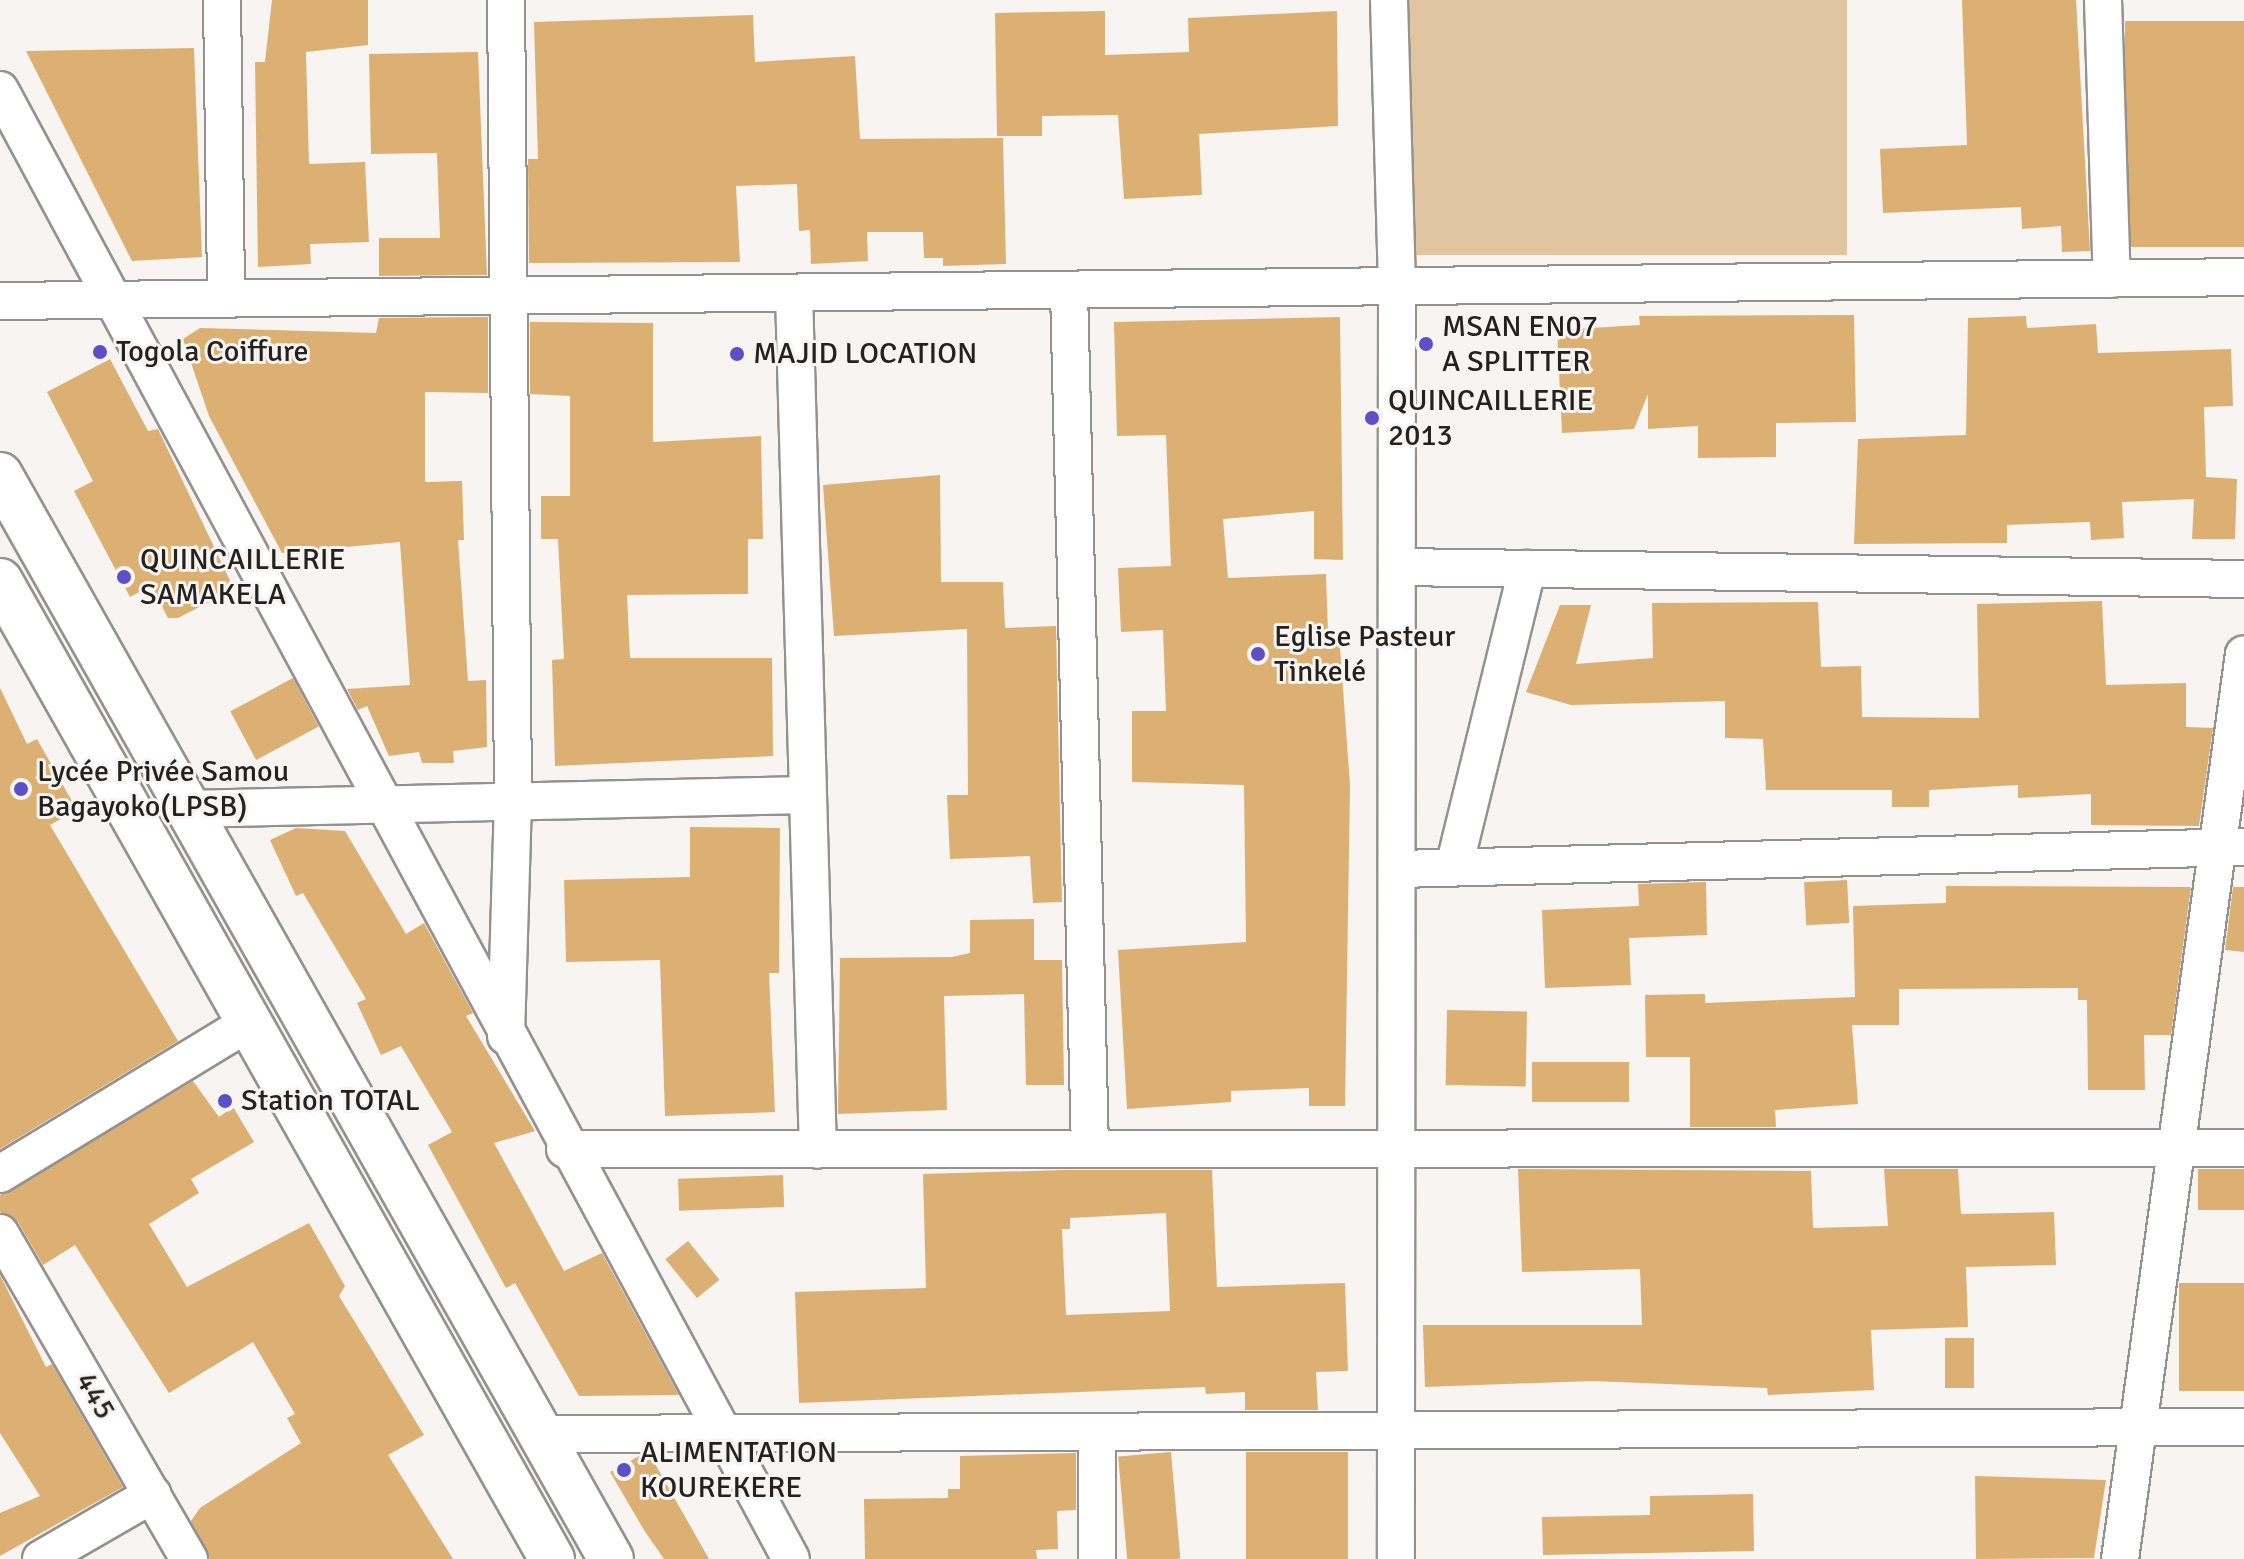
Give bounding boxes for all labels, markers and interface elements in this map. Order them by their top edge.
place label: MSAN EN07 A SPLITTER [1442,309,1598,380]
place label: Togola Coiffure [116,334,309,370]
marker: MSAN EN07 A SPLITTER [1417,335,1435,353]
place label: MAJID LOCATION [753,336,977,372]
marker: Togola Coiffure [91,343,109,361]
marker: MAJID LOCATION [728,345,746,363]
place label: QUINCAILLERIE 2013 [1388,383,1594,454]
marker: QUINCAILLERIE 2013 [1363,409,1381,427]
place label: QUINCAILLERIE SAMAKELA [140,542,346,612]
marker: QUINCAILLERIE SAMAKELA [115,568,133,586]
place label: Eglise Pasteur Tinkelé [1274,619,1455,690]
marker: Eglise Pasteur Tinkelé [1249,645,1267,663]
place label: Lycée Privée Samou Bagayoko(LPSB) [37,754,289,824]
marker: Lycée Privée Samou Bagayoko(LPSB) [12,780,30,798]
place label: Station TOTAL [241,1083,420,1119]
marker: Station TOTAL [216,1092,234,1110]
street label: 445 [67,1366,123,1426]
place label: ALIMENTATION KOUREKERE [640,1435,837,1506]
marker: ALIMENTATION KOUREKERE [615,1461,633,1479]

